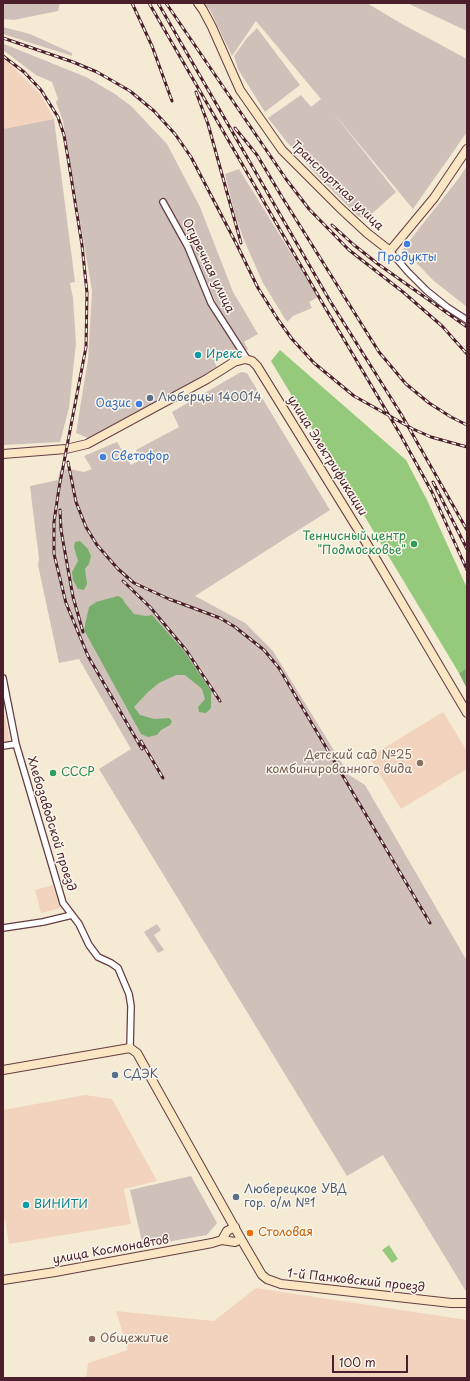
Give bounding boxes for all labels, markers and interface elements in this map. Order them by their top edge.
street label: Транспортная улица [288,138,386,234]
street label: Огуречная улица [179,216,237,316]
marker: Продукты [402,239,412,249]
place label: Продукты [377,251,437,265]
place label: Ирекс [206,348,242,362]
marker: Ирекс [193,350,203,360]
place label: Люберцы 140014 [158,391,261,405]
marker: Люберцы 140014 [145,393,155,403]
street label: улица Электрификации [284,393,370,519]
place label: Оазис [96,397,131,411]
marker: Оазис [134,399,144,409]
place label: Светофор [111,450,169,464]
marker: Светофор [98,452,108,462]
place label: Теннисный центр "Подмосковье" [302,530,406,558]
marker: Теннисный центр "Подмосковье" [409,539,419,549]
place label: Детский сад №25 комбинированного вида [266,749,412,777]
street label: Хлебозаводской проезд [24,755,78,893]
marker: Детский сад №25 комбинированного вида [415,758,425,768]
place label: СССР [61,766,95,780]
marker: СССР [48,768,58,778]
place label: СДЭК [123,1068,158,1082]
marker: СДЭК [110,1070,120,1080]
place label: Люберецкое УВД гор. о/м №1 [244,1183,347,1211]
marker: Люберецкое УВД гор. о/м №1 [231,1192,241,1202]
place label: ВИНИТИ [34,1198,88,1212]
marker: ВИНИТИ [21,1200,31,1210]
place label: Столовая [258,1226,313,1240]
marker: Столовая [245,1228,255,1238]
street label: улица Космонавтов [52,1233,170,1267]
street label: 1-й Панковский проезд [286,1267,426,1295]
place label: Общежитие [100,1332,169,1346]
marker: Общежитие [87,1334,97,1344]
scale bar [334,1347,410,1373]
text: 100 m [339,1353,376,1371]

